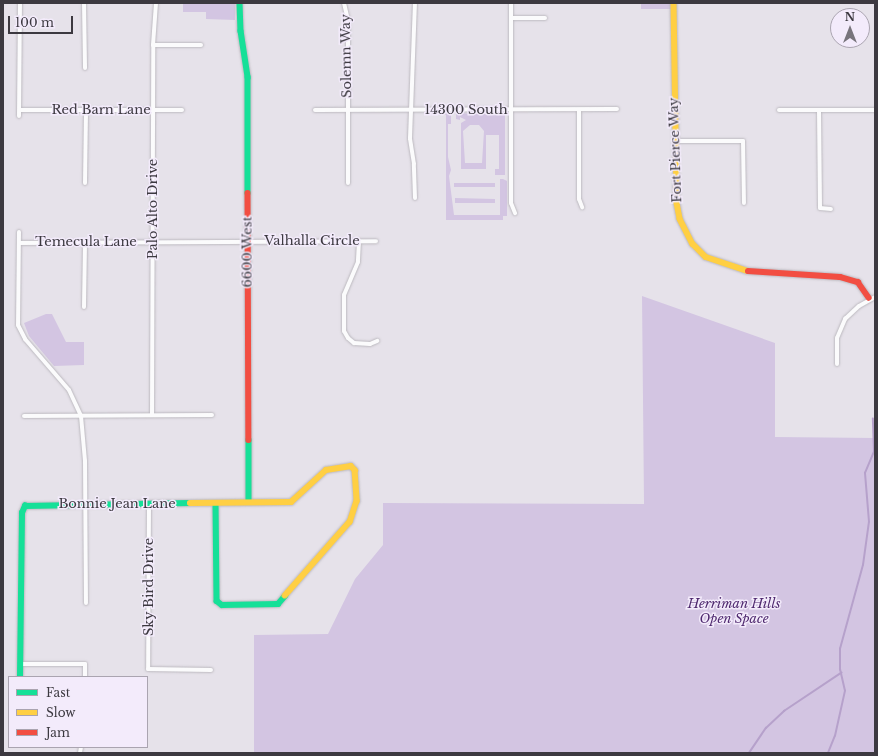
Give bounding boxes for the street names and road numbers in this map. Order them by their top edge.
street label: Solemn Way [338,14,356,98]
street label: Fort Pierce Way [666,97,686,203]
street label: Red Barn Lane [51,102,151,118]
street label: 14300 South [424,102,508,118]
street label: Palo Alto Drive [145,159,161,259]
street label: 6600 West [240,216,256,288]
street label: Valhalla Circle [264,233,360,249]
street label: Temecula Lane [35,234,137,250]
street label: Bonnie Jean Lane [58,496,176,512]
street label: Sky Bird Drive [141,538,157,636]

